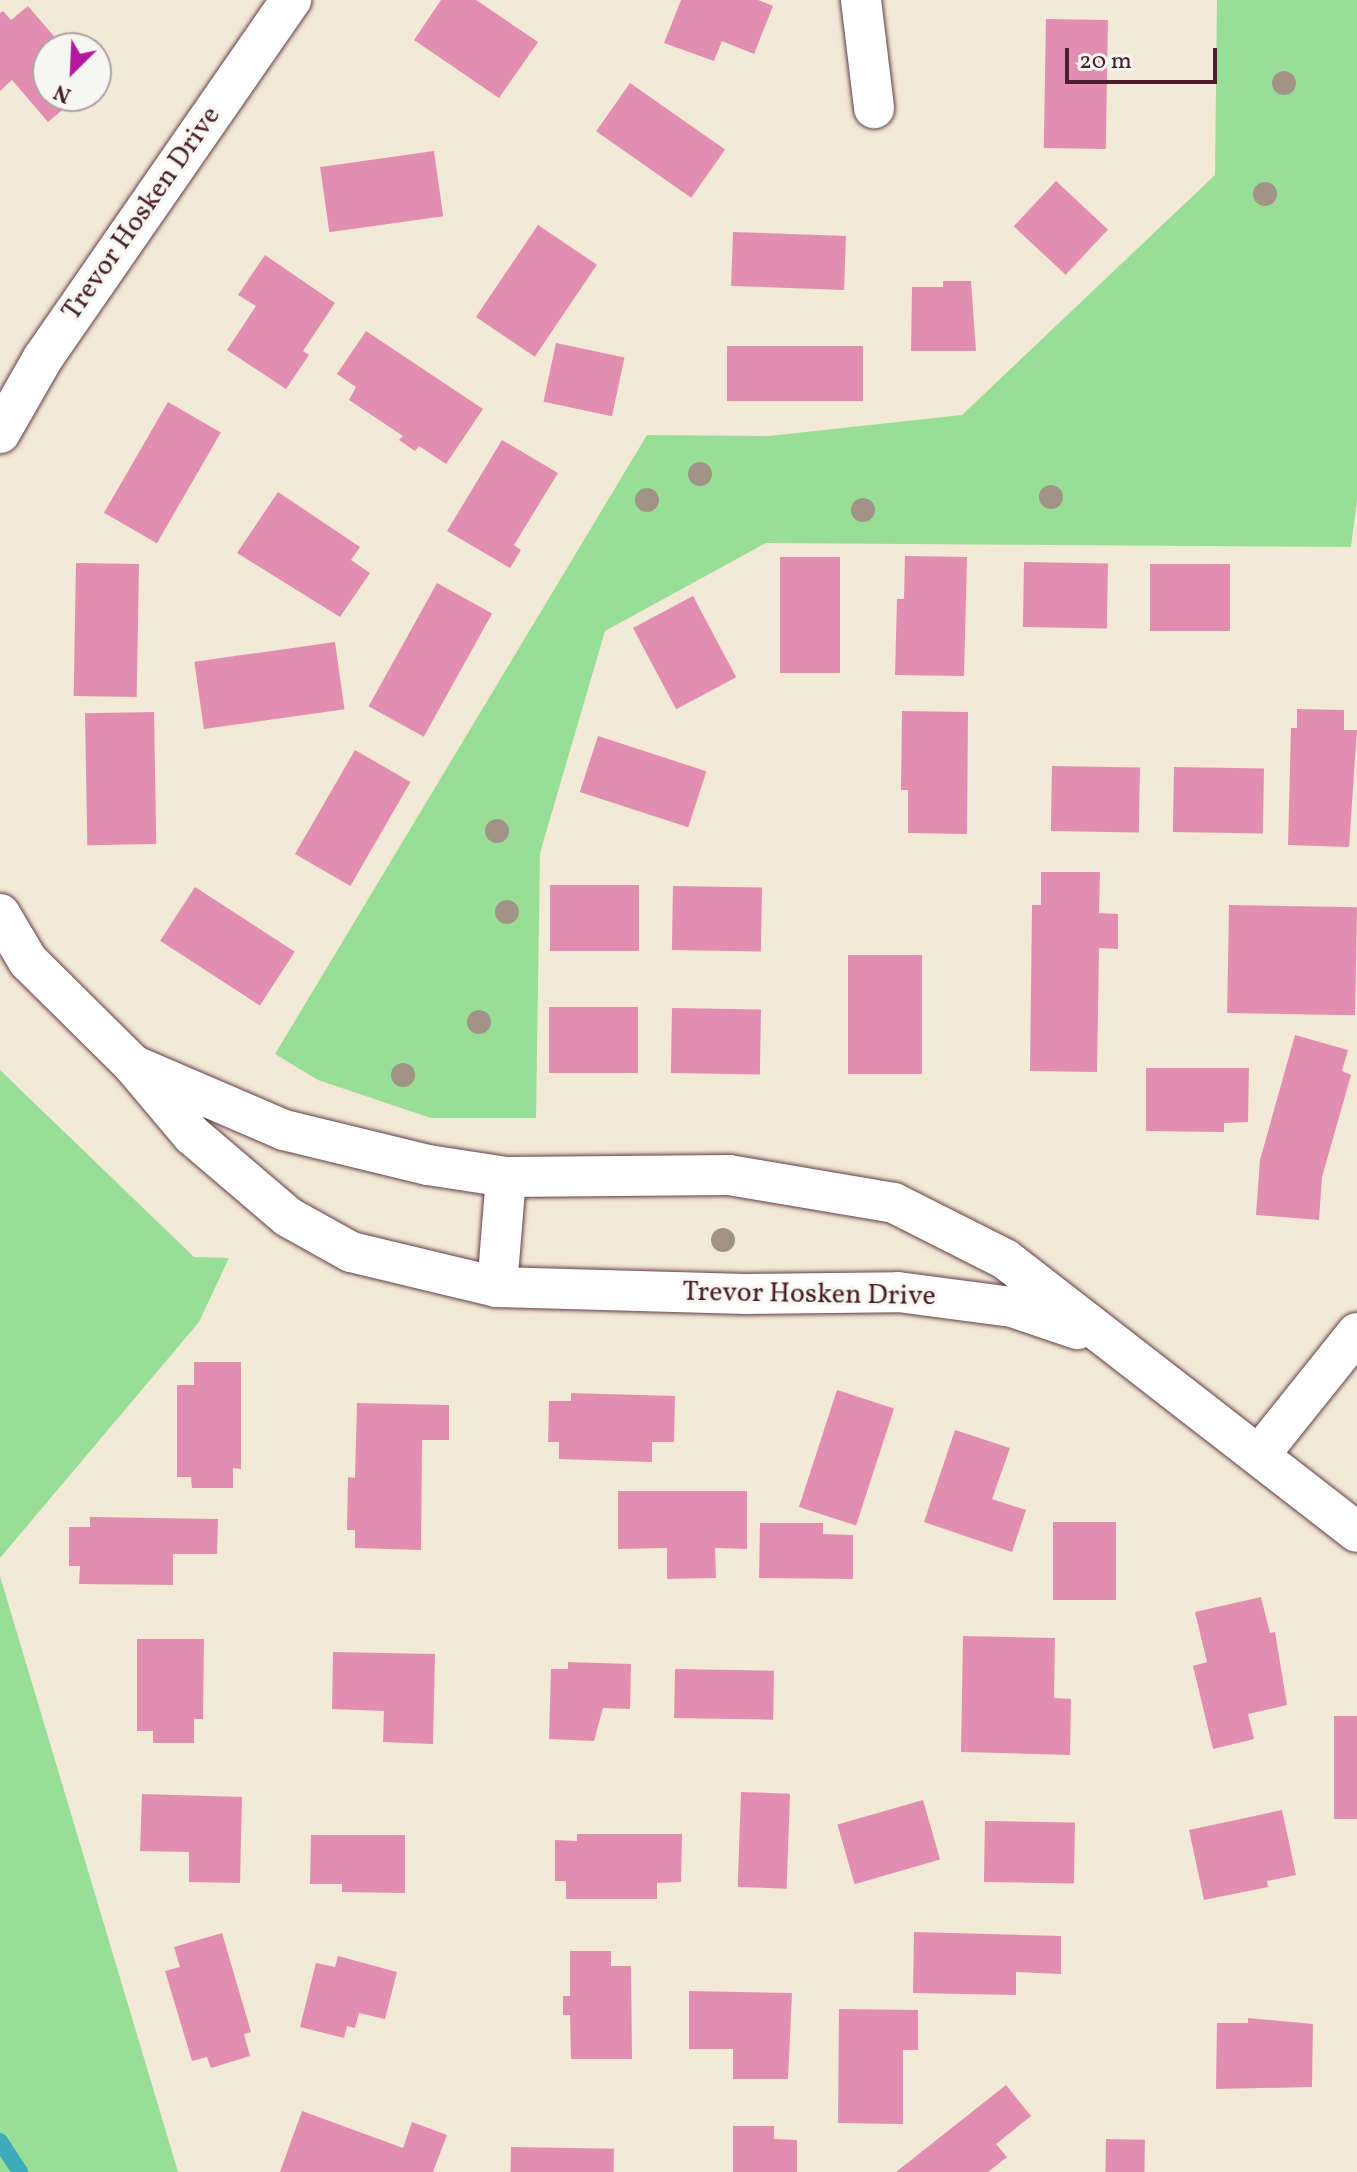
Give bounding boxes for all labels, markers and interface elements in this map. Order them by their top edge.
north arrow [32,32,112,112]
scale bar [1069,32,1221,82]
text: 20 m [1079,45,1132,79]
text: N [49,75,76,110]
street label: Trevor Hosken Drive [56,101,228,327]
street label: Trevor Hosken Drive [682,1276,936,1314]

